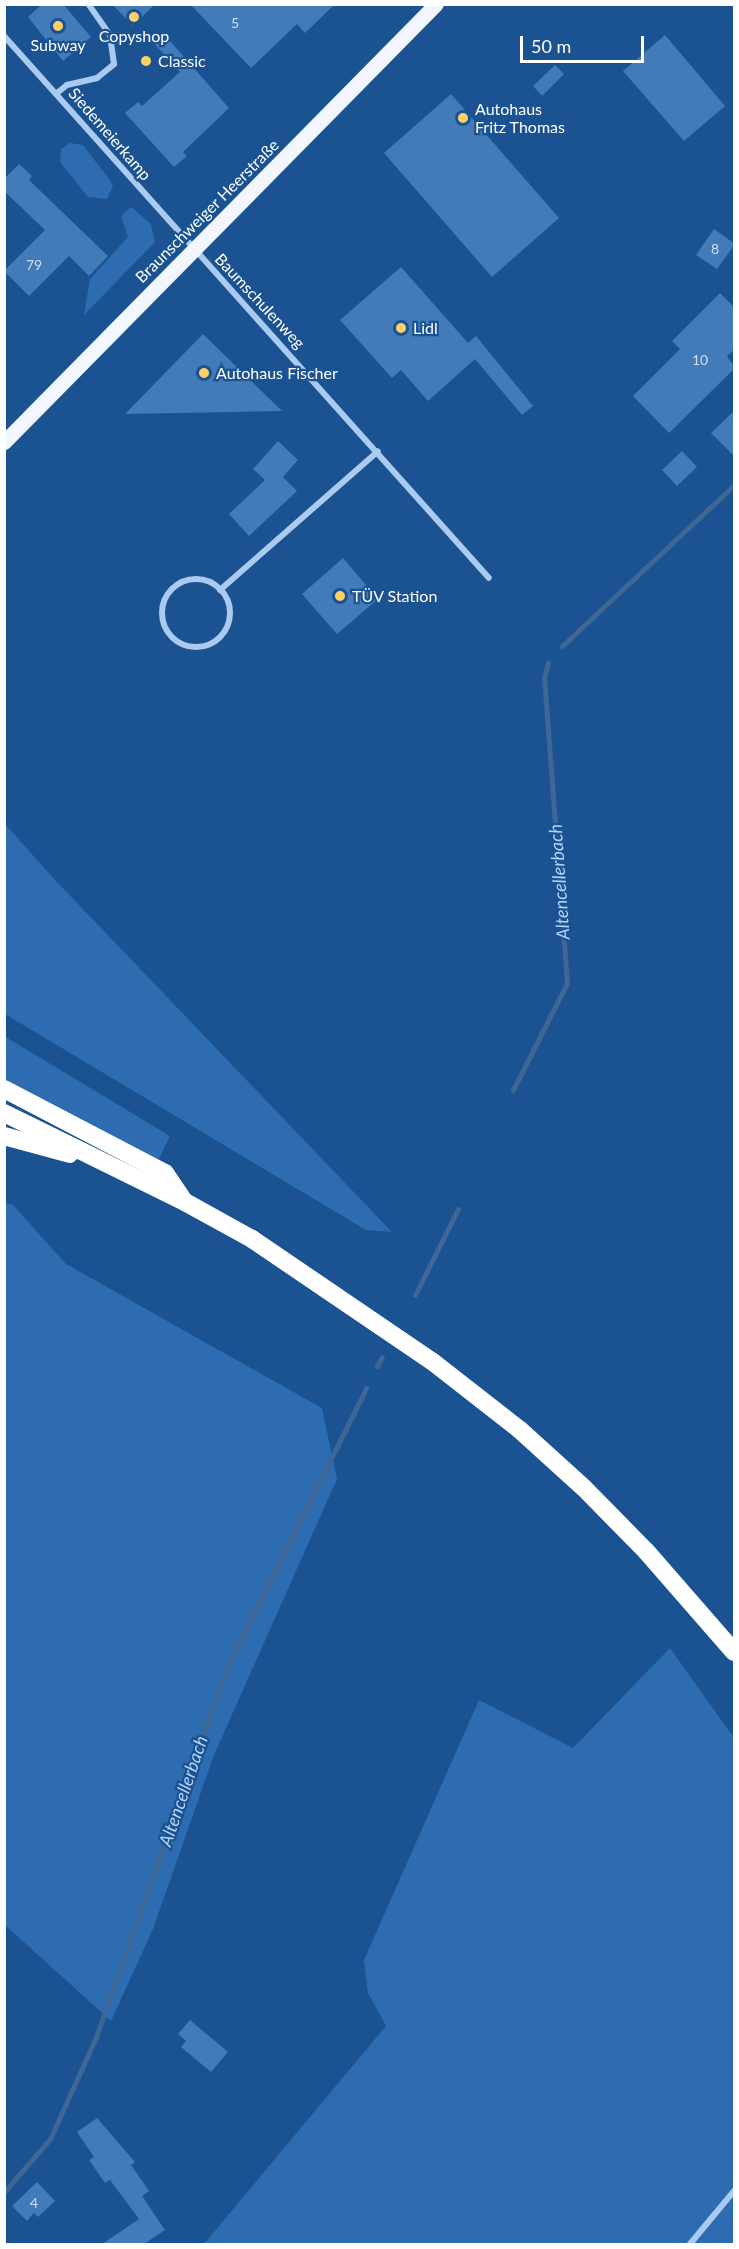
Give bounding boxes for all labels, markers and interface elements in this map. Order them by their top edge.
marker: Copyshop [127,10,141,24]
house number: 5 [231,15,239,31]
marker: Subway [51,19,65,33]
scale bar [523,24,648,62]
place label: Copyshop [99,26,169,46]
place label: Subway [31,35,85,55]
text: 50 m [531,35,571,57]
place label: Classic [158,51,206,71]
marker: Classic [139,54,153,68]
street label: Siedemeierkamp [65,84,155,184]
place label: Autohaus Fritz Thomas [475,99,565,137]
marker: Autohaus Fritz Thomas [456,111,470,125]
street label: Braunschweiger Heerstraße [131,135,283,287]
house number: 8 [711,241,719,257]
street label: Baumschulenweg [211,249,309,353]
house number: 79 [26,257,42,273]
place label: Lidl [413,318,438,338]
marker: Lidl [394,321,408,335]
house number: 10 [692,352,708,368]
place label: Autohaus Fischer [216,363,338,383]
marker: Autohaus Fischer [197,366,211,380]
place label: TÜV Station [352,586,438,606]
marker: TÜV Station [333,589,347,603]
water label: Altencellerbach [544,824,574,940]
water label: Altencellerbach [154,1733,212,1849]
house number: 4 [30,2195,38,2211]

